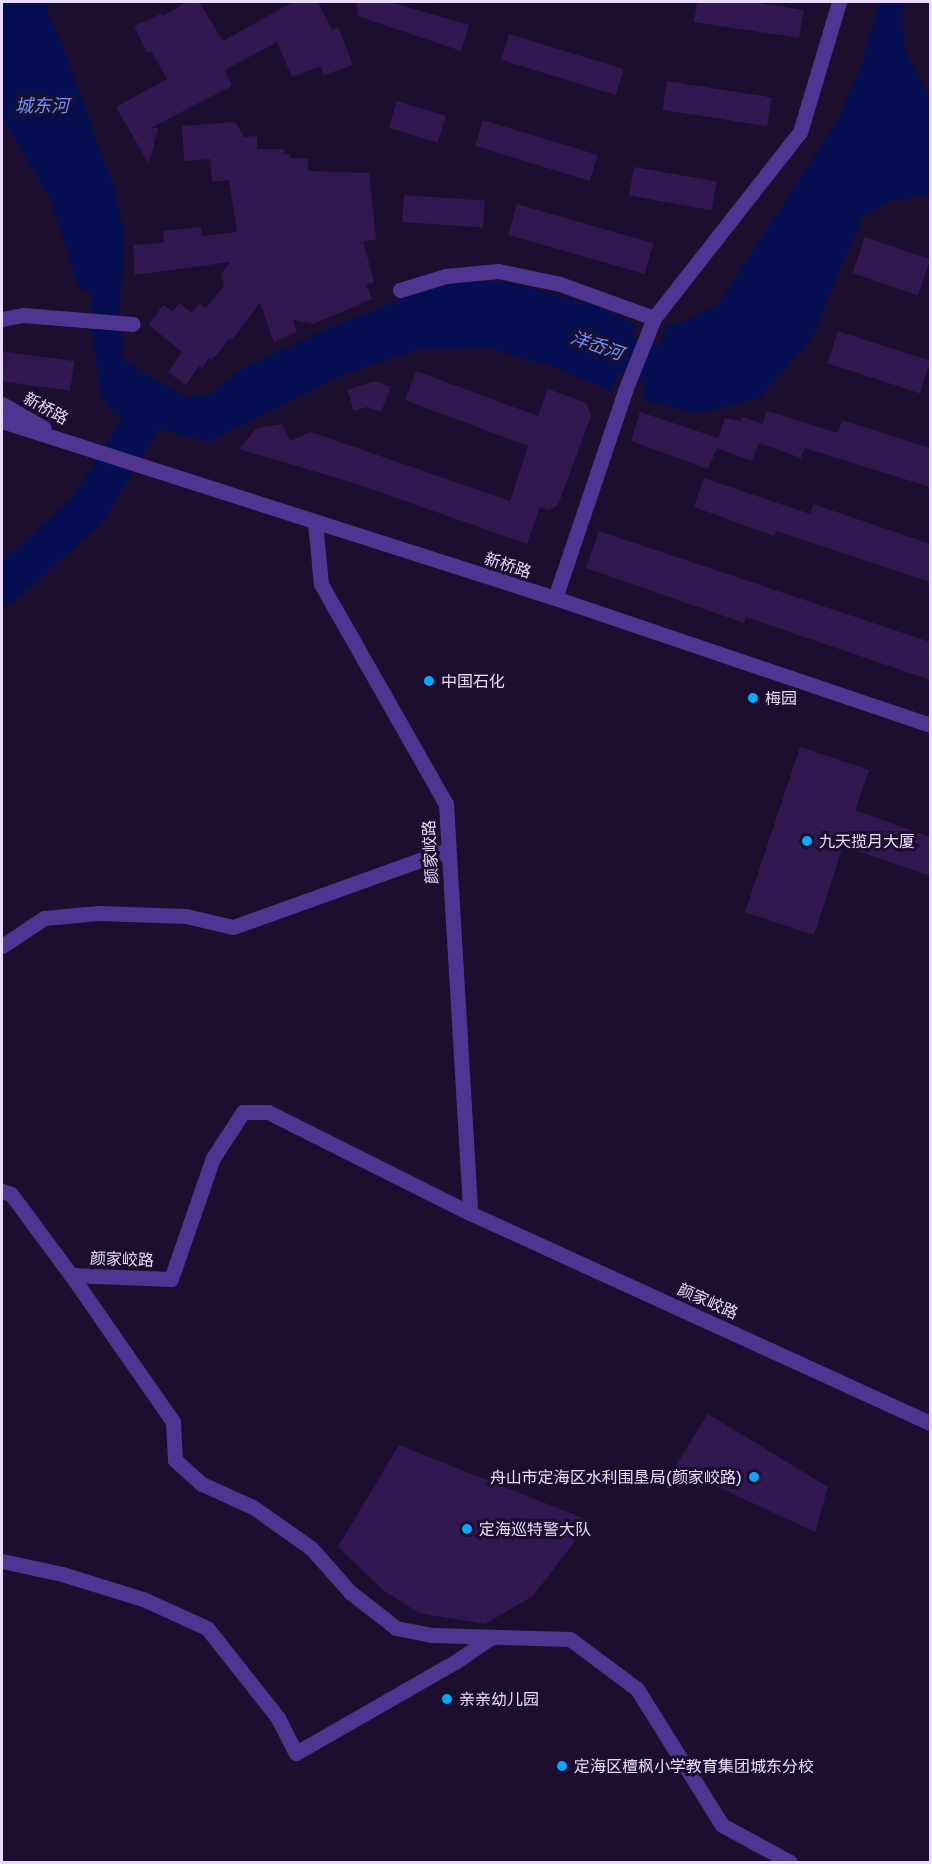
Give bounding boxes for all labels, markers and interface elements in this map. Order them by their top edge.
water label: 城东河 [15,94,69,116]
water label: 洋岙河 [568,326,626,364]
street label: 新桥路 [20,388,72,428]
street label: 新桥路 [482,548,534,582]
place label: 中国石化 [441,671,505,691]
marker: 中国石化 [422,674,436,688]
place label: 梅园 [765,688,797,708]
marker: 梅园 [746,691,760,705]
street label: 颜家峧路 [419,820,441,884]
place label: 九天揽月大厦 [819,831,915,851]
marker: 九天揽月大厦 [800,834,814,848]
street label: 颜家峧路 [90,1248,154,1270]
street label: 颜家峧路 [675,1279,741,1323]
place label: 舟山市定海区水利围垦局(颜家峧路) [490,1467,742,1487]
marker: 舟山市定海区水利围垦局(颜家峧路) [747,1470,761,1484]
place label: 定海巡特警大队 [479,1519,591,1539]
marker: 定海巡特警大队 [460,1522,474,1536]
place label: 亲亲幼儿园 [459,1689,539,1709]
marker: 亲亲幼儿园 [440,1692,454,1706]
place label: 定海区檀枫小学教育集团城东分校 [574,1756,814,1776]
marker: 定海区檀枫小学教育集团城东分校 [555,1759,569,1773]

